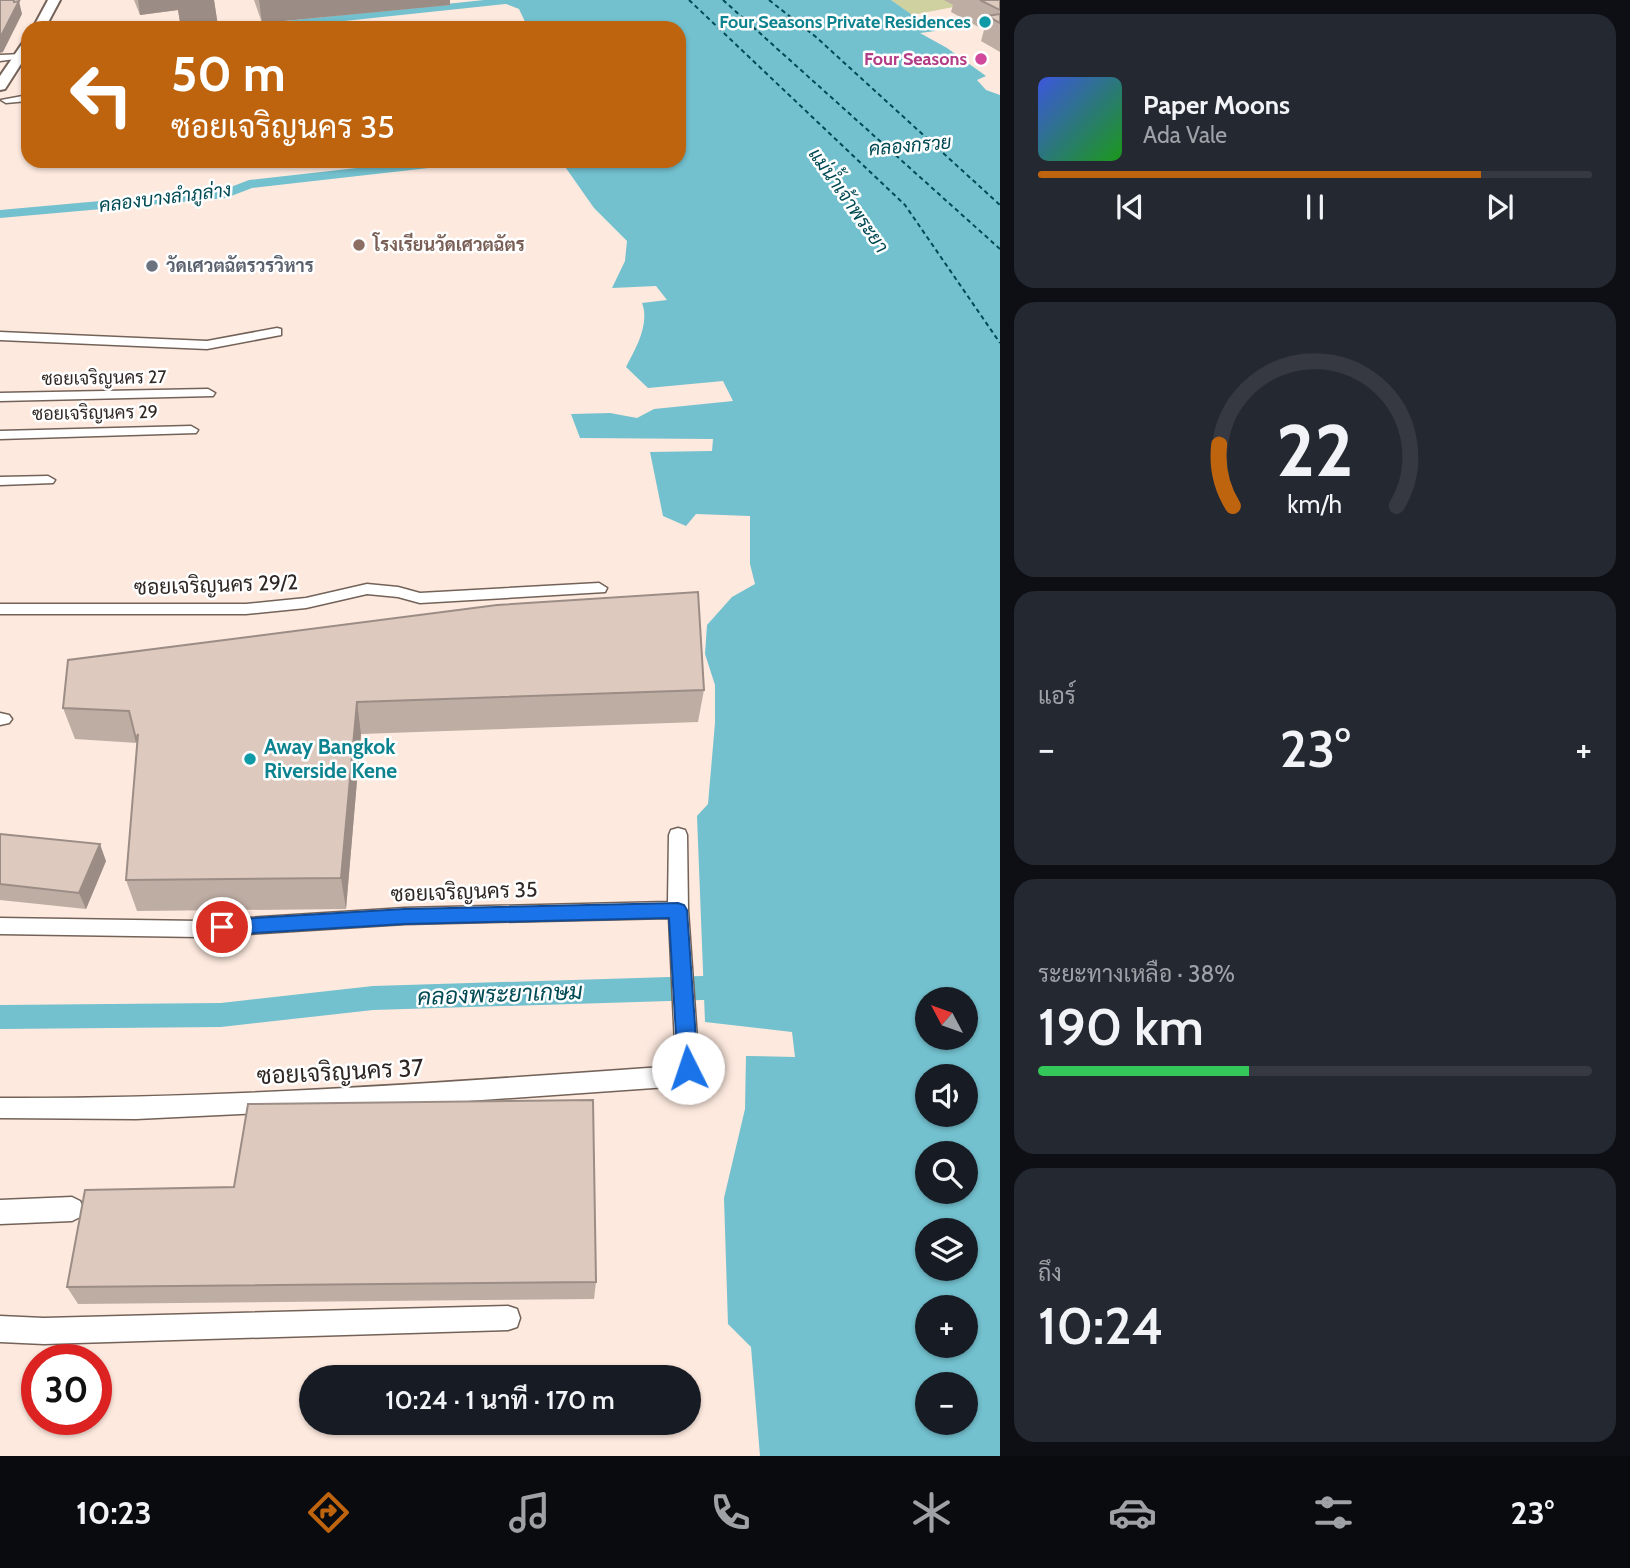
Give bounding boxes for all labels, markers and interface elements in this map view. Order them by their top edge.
place label: Four Seasons Private Residences [719,11,971,33]
marker: Four Seasons Private Residences [977,14,993,30]
text: 50 m [171,44,286,103]
place label: Four Seasons [864,48,967,70]
icon: left [56,49,147,140]
marker: Four Seasons [973,51,989,67]
text: Paper Moons [1143,89,1290,121]
text: ซอยเจริญนคร 35 [171,107,395,146]
text: Ada Vale [1143,121,1227,149]
water label: คลองกรวย [868,130,953,161]
water label: แม่น้ำเจ้าพระยา [804,141,896,257]
water label: คลองบางลำภูล่าง [98,178,233,219]
icon: previous [1111,188,1149,226]
icon: pause [1296,188,1334,226]
icon: next [1481,188,1519,226]
place label: โรงเรียนวัดเศวตฉัตร [372,232,525,256]
marker: โรงเรียนวัดเศวตฉัตร [351,237,367,253]
place label: วัดเศวตฉัตรวรวิหาร [166,254,314,277]
marker: วัดเศวตฉัตรวรวิหาร [144,258,160,274]
street label: ซอยเจริญนคร 27 [41,366,167,390]
street label: ซอยเจริญนคร 29 [32,401,158,425]
text: 22 [1276,406,1354,494]
text: km/h [1288,488,1342,518]
street label: ซอยเจริญนคร 29/2 [134,569,298,600]
text: แอร์ [1038,682,1076,710]
text: 23° [1280,717,1350,780]
text: − [1038,725,1055,772]
text: + [1575,725,1592,772]
place label: Away Bangkok Riverside Kene [264,734,397,783]
marker: Away Bangkok Riverside Kene [242,751,258,767]
street label: ซอยเจริญนคร 35 [390,876,538,907]
pin [192,897,252,957]
icon: arrive [203,908,241,946]
text: ระยะทางเหลือ · 38% [1038,960,1235,988]
water label: คลองพระยาเกษม [417,977,583,1011]
north arrow [915,987,978,1050]
map controls [915,987,978,1435]
text: 190 km [1038,995,1204,1058]
position arrow [651,1031,725,1105]
street label: ซอยเจริญนคร 37 [256,1053,424,1090]
button: sound [915,1064,978,1127]
button: search [915,1141,978,1204]
button: layers [915,1218,978,1281]
text: ถึง [1038,1259,1062,1287]
text: 10:24 [1038,1294,1163,1357]
button: + [915,1295,978,1358]
speed limit sign: 30 [21,1344,112,1435]
button: − [915,1372,978,1435]
text: 10:24 · 1 นาที · 170 m [385,1384,615,1416]
icon: directions [304,1488,353,1537]
icon: music [505,1488,554,1537]
icon: phone [706,1488,755,1537]
icon: climate [907,1488,956,1537]
icon: car [1108,1488,1157,1537]
icon: filters [1309,1488,1358,1537]
text: 10:23 [76,1493,152,1532]
text: 23° [1511,1493,1554,1532]

